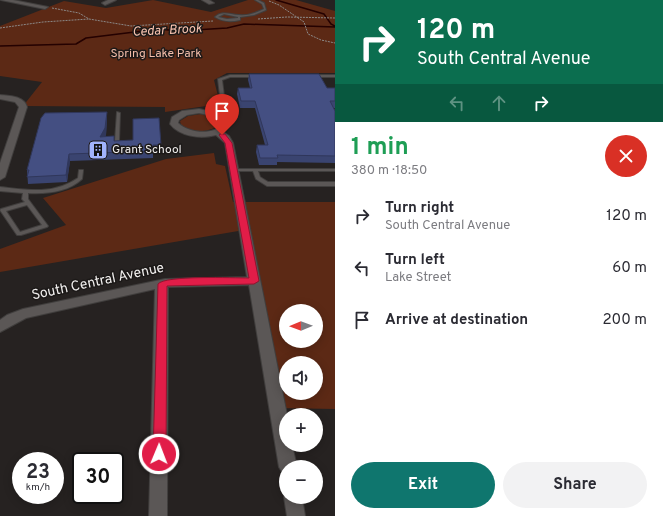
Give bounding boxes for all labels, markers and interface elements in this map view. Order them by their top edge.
text: 120 m [417,13,495,49]
icon: right [351,16,403,68]
water label: Cedar Brook [132,21,203,41]
park label: Spring Lake Park [110,46,202,62]
text: South Central Avenue [417,48,591,71]
icon: left [446,92,468,114]
icon: ahead [488,92,510,114]
icon: right [530,92,552,114]
pin [205,94,239,135]
icon: arrive [211,100,233,122]
text: 1 min [351,133,409,163]
button: close [605,135,647,177]
building icon: Grant School [87,139,109,161]
place label: Grant School [112,142,182,158]
text: 380 m · 18:50 [351,163,427,179]
text: Turn right [385,199,454,218]
icon: right [351,205,373,227]
text: 120 m [606,207,647,226]
text: South Central Avenue [385,218,510,234]
text: Turn left [385,251,445,270]
icon: left [351,257,373,279]
text: 60 m [612,259,647,278]
street label: South Central Avenue [30,260,166,304]
text: Lake Street [385,270,451,286]
north arrow [279,304,323,348]
map controls [279,304,323,504]
icon: arrive [351,309,373,331]
text: Arrive at destination [385,311,528,330]
text: 200 m [602,311,647,330]
button: sound [279,356,323,400]
button: + [279,408,323,452]
position arrow [138,433,180,475]
speed limit sign: 30 [72,452,124,504]
text: 23 [26,460,50,486]
button: − [279,460,323,504]
button: Exit [351,462,495,508]
button: Share [503,462,647,508]
text: km/h [26,481,50,494]

